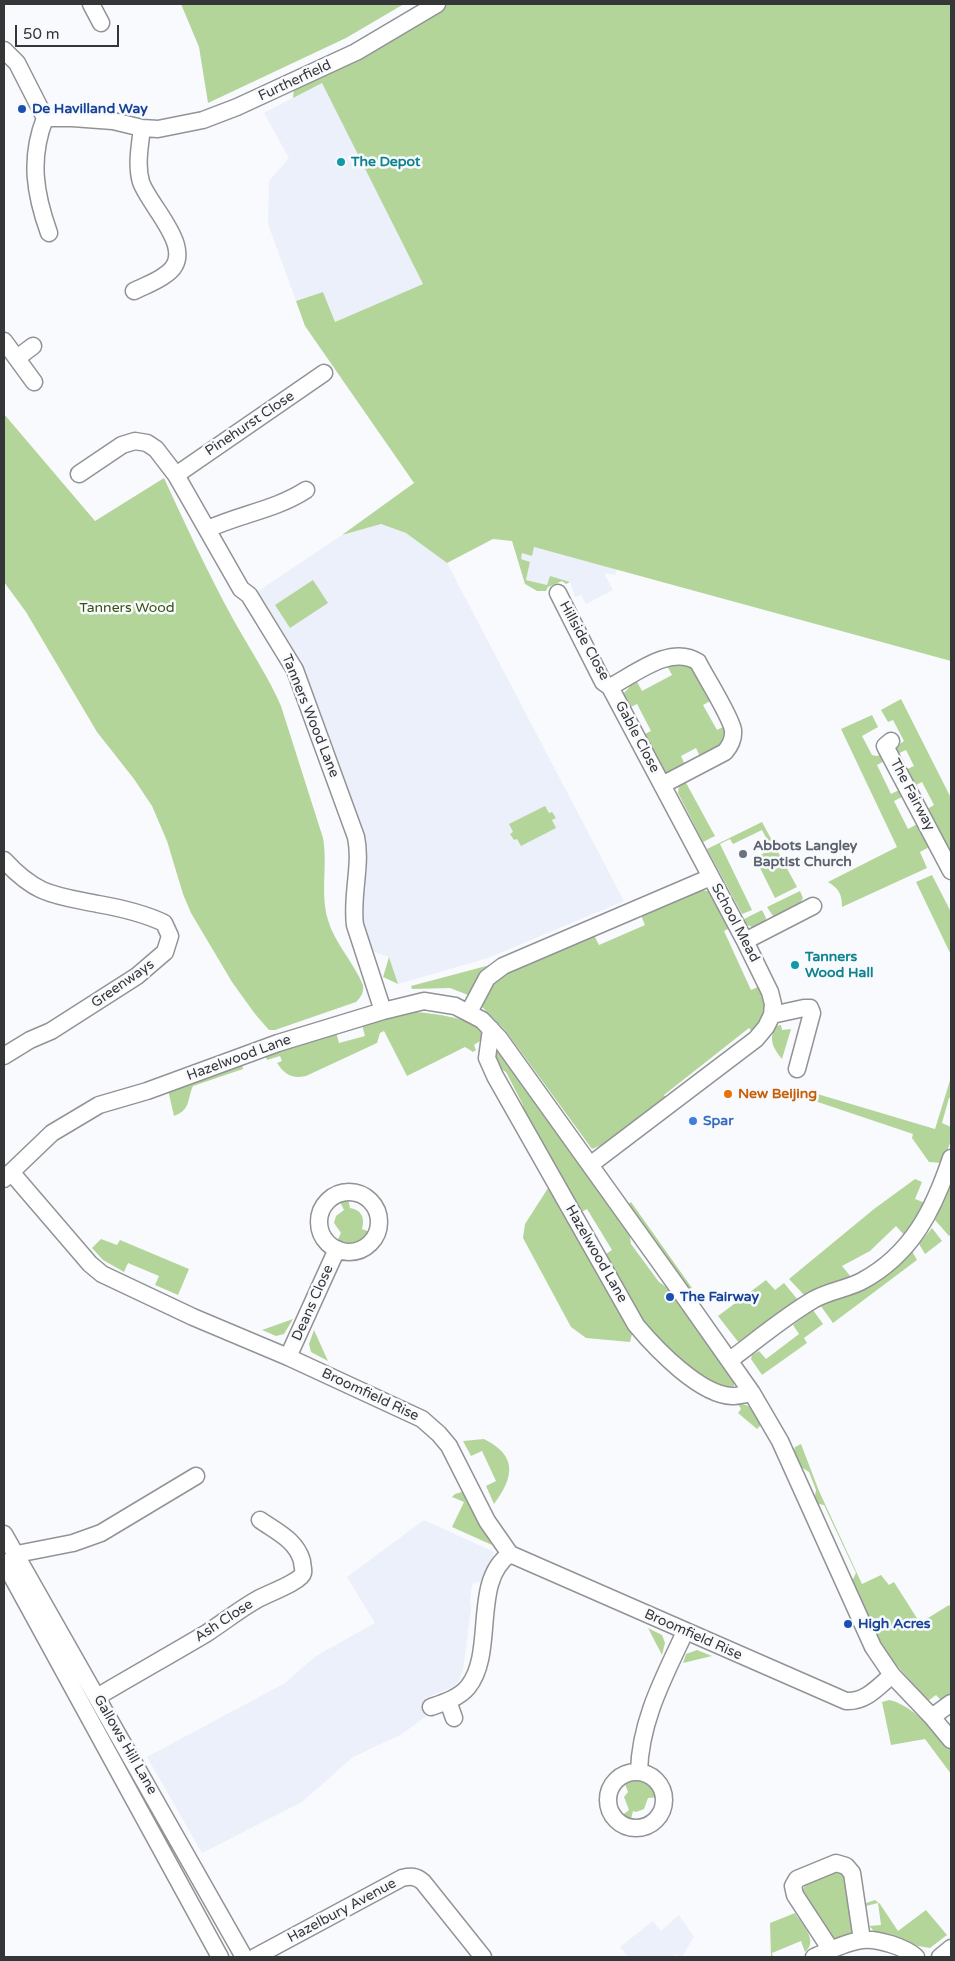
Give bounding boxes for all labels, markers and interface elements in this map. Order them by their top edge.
scale bar [18,15,121,47]
text: 50 m [23,25,60,43]
street label: Furtherfield [256,57,334,105]
place label: De Havilland Way [32,101,148,117]
marker: De Havilland Way [16,103,28,115]
place label: The Depot [351,154,420,170]
marker: The Depot [335,156,347,168]
street label: Pinehurst Close [202,388,298,460]
street label: Hillside Close [555,599,613,683]
park label: Tanners Wood [79,600,175,616]
street label: Tanners Wood Lane [278,652,342,780]
street label: Gable Close [611,698,663,776]
street label: The Fairway [886,756,938,834]
place label: Abbots Langley Baptist Church [753,838,857,870]
marker: Abbots Langley Baptist Church [737,848,749,860]
street label: School Mead [707,881,763,965]
place label: Tanners Wood Hall [805,949,873,982]
street label: Greenways [88,956,158,1012]
marker: Tanners Wood Hall [789,959,801,971]
street label: Hazelwood Lane [185,1031,293,1085]
place label: New Beijing [738,1086,817,1102]
marker: New Beijing [722,1088,734,1100]
place label: Spar [703,1113,734,1129]
marker: Spar [687,1115,699,1127]
street label: Hazelwood Lane [561,1202,631,1306]
street label: Deans Close [289,1262,337,1344]
place label: The Fairway [680,1289,759,1305]
marker: The Fairway [664,1291,676,1303]
street label: Broomfield Rise [319,1365,421,1425]
street label: Ash Close [192,1596,256,1646]
street label: Broomfield Rise [641,1606,745,1664]
place label: High Acres [858,1616,930,1632]
marker: High Acres [842,1618,854,1630]
street label: Gallows Hill Lane [90,1692,160,1798]
street label: Hazelbury Avenue [285,1875,399,1947]

